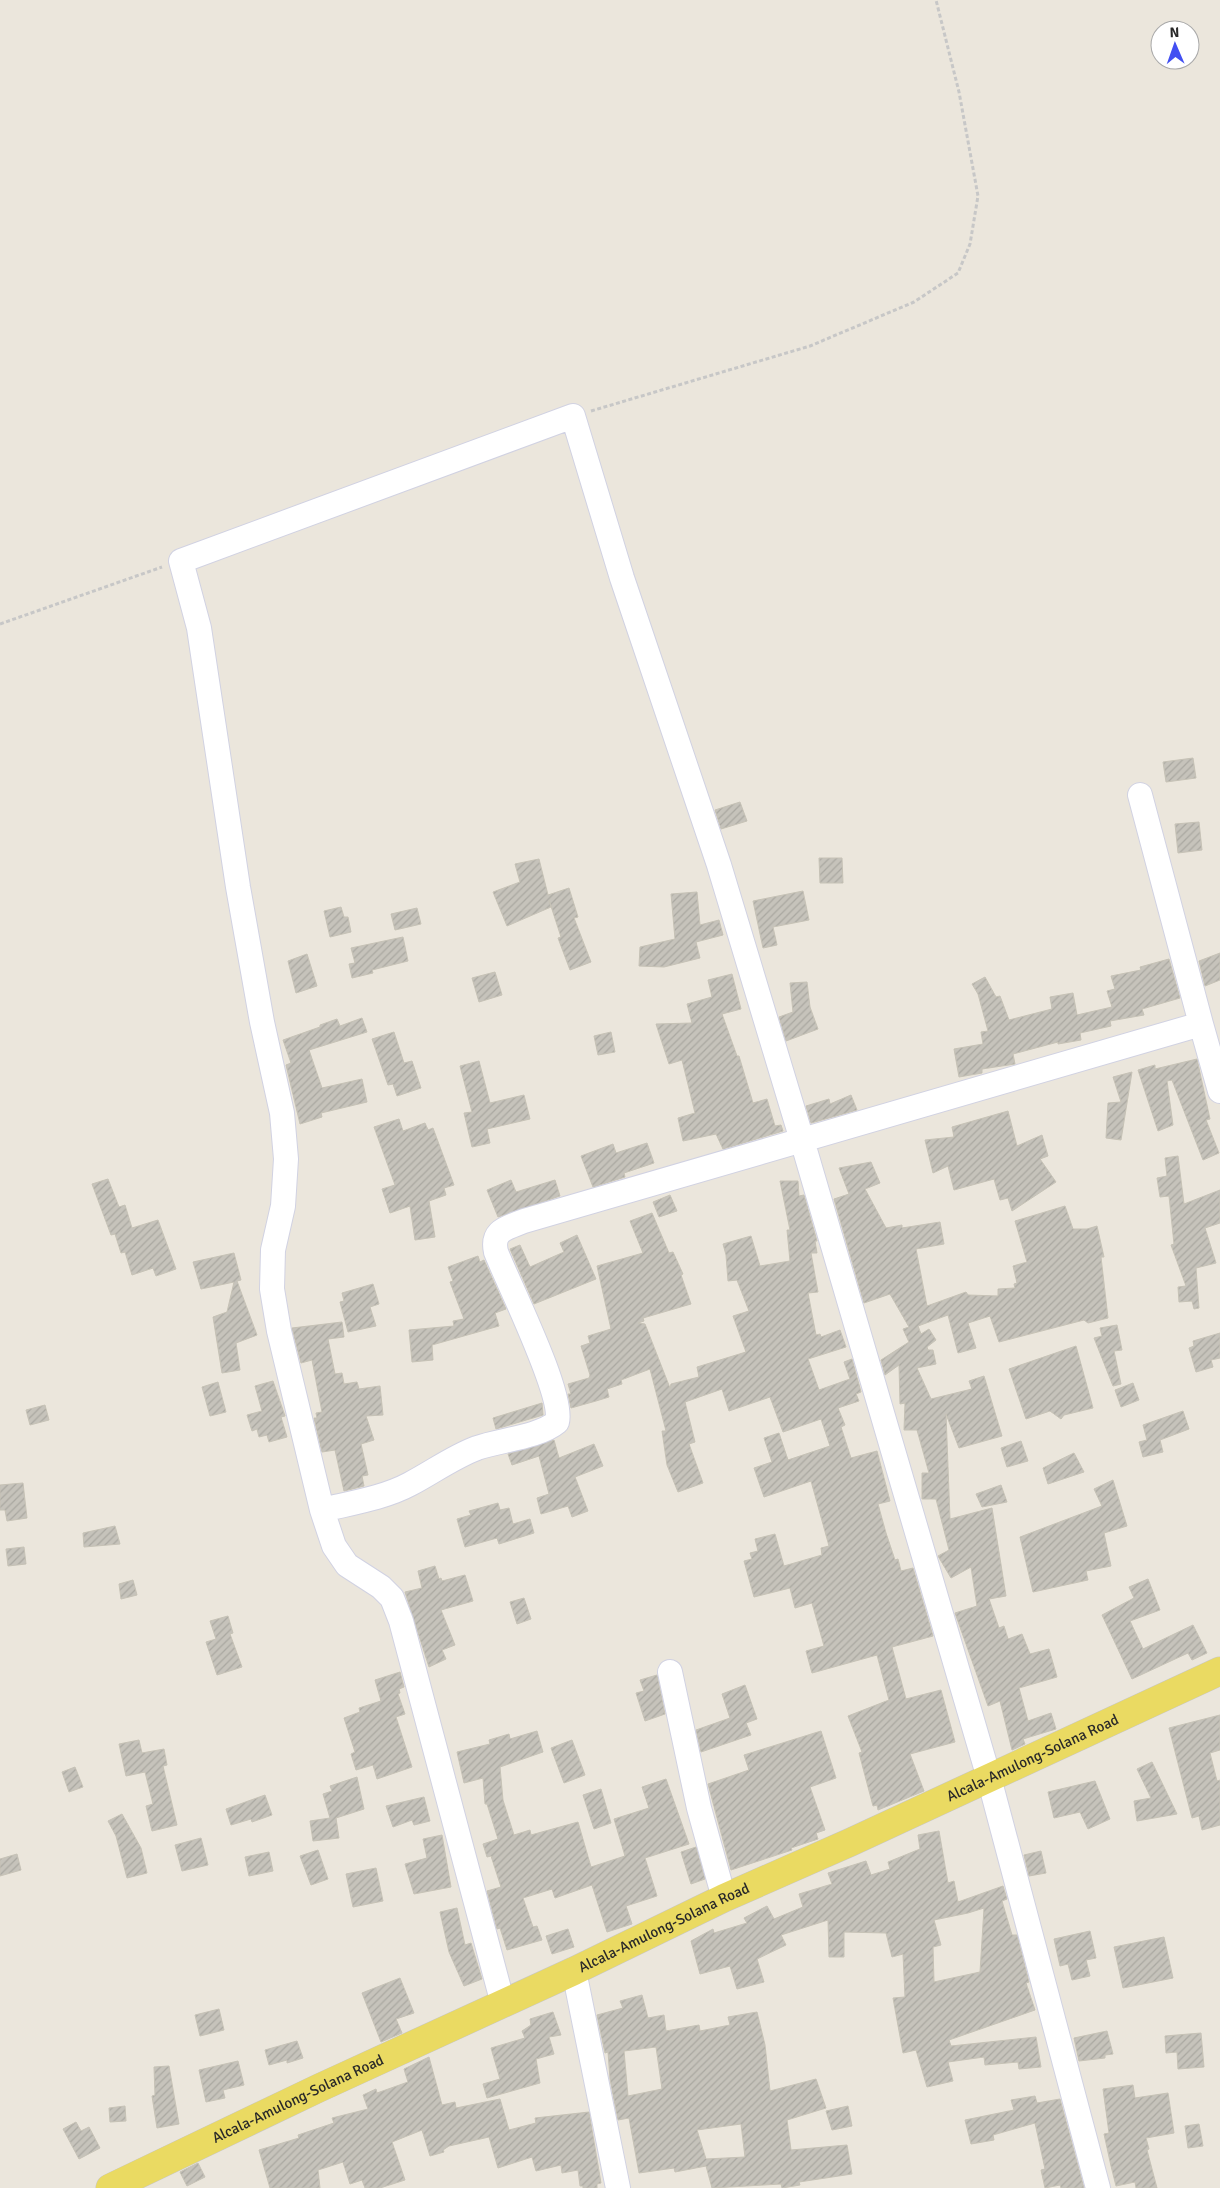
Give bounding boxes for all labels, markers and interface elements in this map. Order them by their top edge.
north arrow [1150,20,1200,70]
text: N [1169,24,1180,41]
street label: Alcala-Amulong-Solana Road [944,1710,1121,1805]
street label: Alcala-Amulong-Solana Road [575,1879,752,1976]
street label: Alcala-Amulong-Solana Road [209,2051,386,2147]

